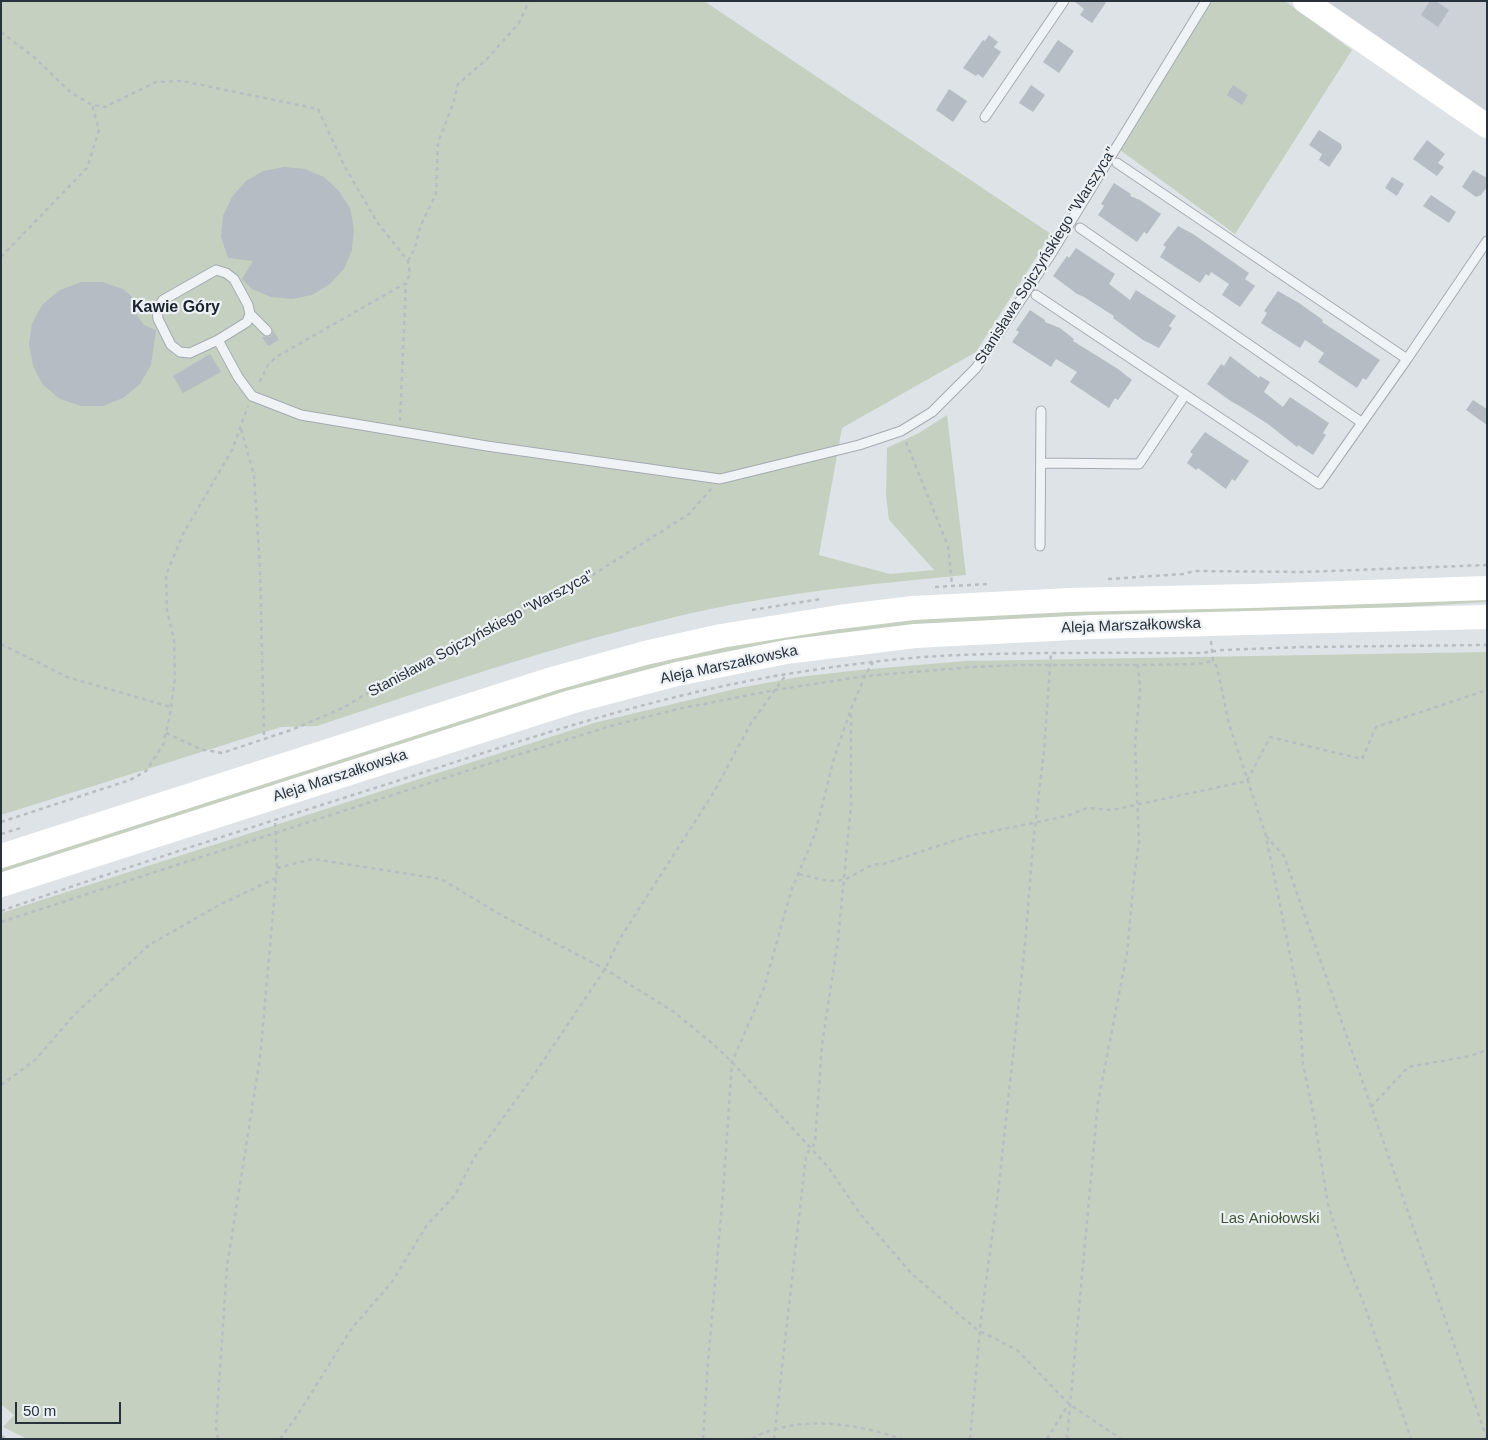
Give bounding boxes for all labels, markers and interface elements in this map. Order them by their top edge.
street label: Stanisława Sojczyńskiego "Warszyca" [971,144,1121,368]
district label: Kawie Góry [132,298,220,318]
street label: Stanisława Sojczyńskiego "Warszyca" [365,567,597,701]
street label: Aleja Marszałkowska [1061,615,1201,637]
street label: Aleja Marszałkowska [659,642,799,688]
street label: Aleja Marszałkowska [271,746,409,806]
park label: Las Aniołowski [1220,1210,1320,1228]
scale bar [18,1392,124,1424]
text: 50 m [23,1402,56,1419]

